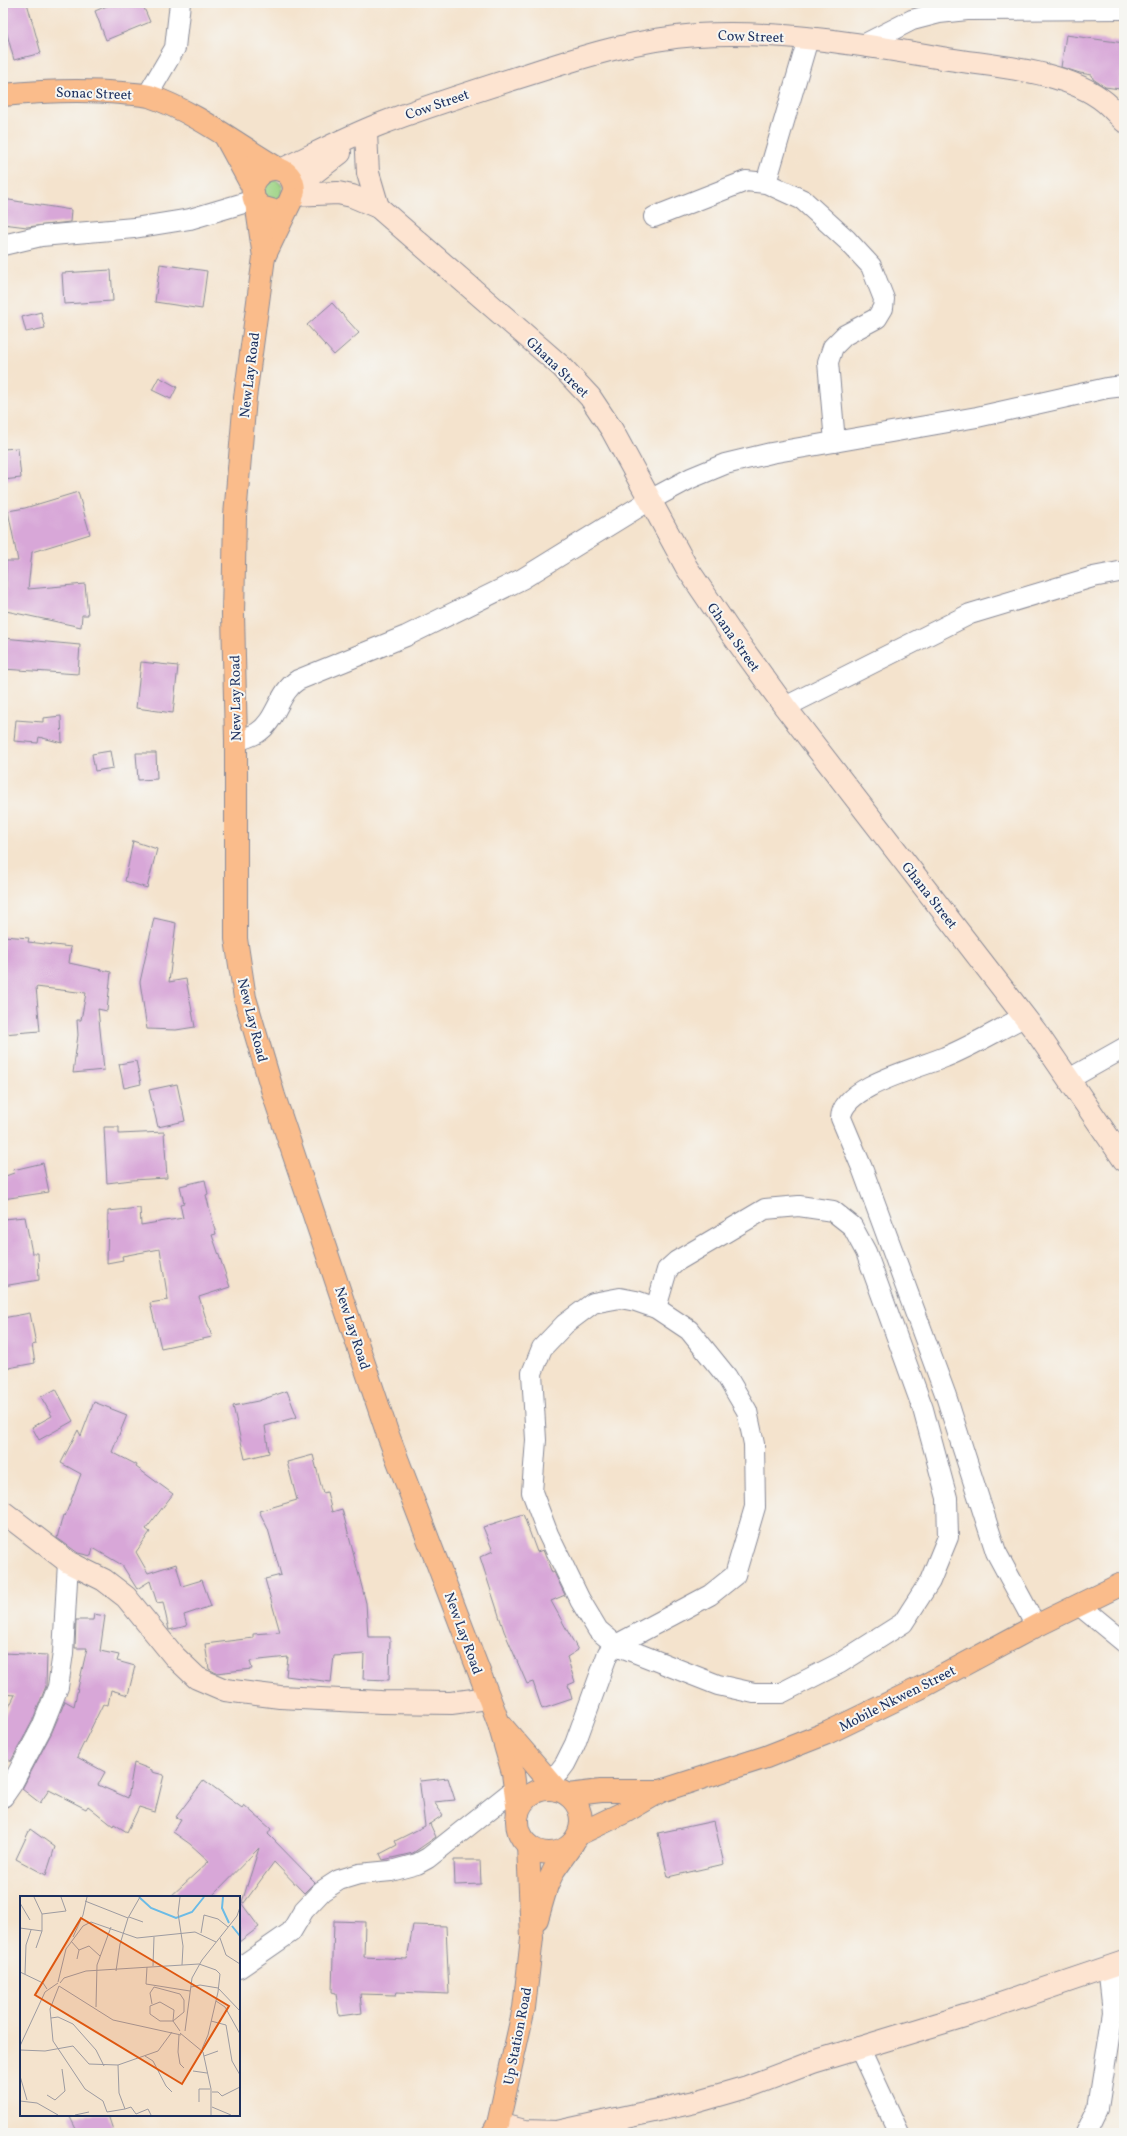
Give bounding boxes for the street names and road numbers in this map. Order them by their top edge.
street label: Cow Street [717,27,785,48]
street label: Sonac Street [56,84,132,105]
street label: Cow Street [403,86,472,125]
street label: New Lay Road [236,331,265,419]
street label: Ghana Street [521,333,593,403]
street label: Ghana Street [702,599,764,676]
street label: New Lay Road [226,655,247,741]
street label: Ghana Street [897,858,961,934]
street label: New Lay Road [232,976,271,1065]
street label: New Lay Road [329,1285,374,1372]
street label: New Lay Road [439,1590,486,1677]
street label: Mobile Nkwen Street [836,1662,959,1737]
street label: Up Station Road [500,1986,537,2087]

